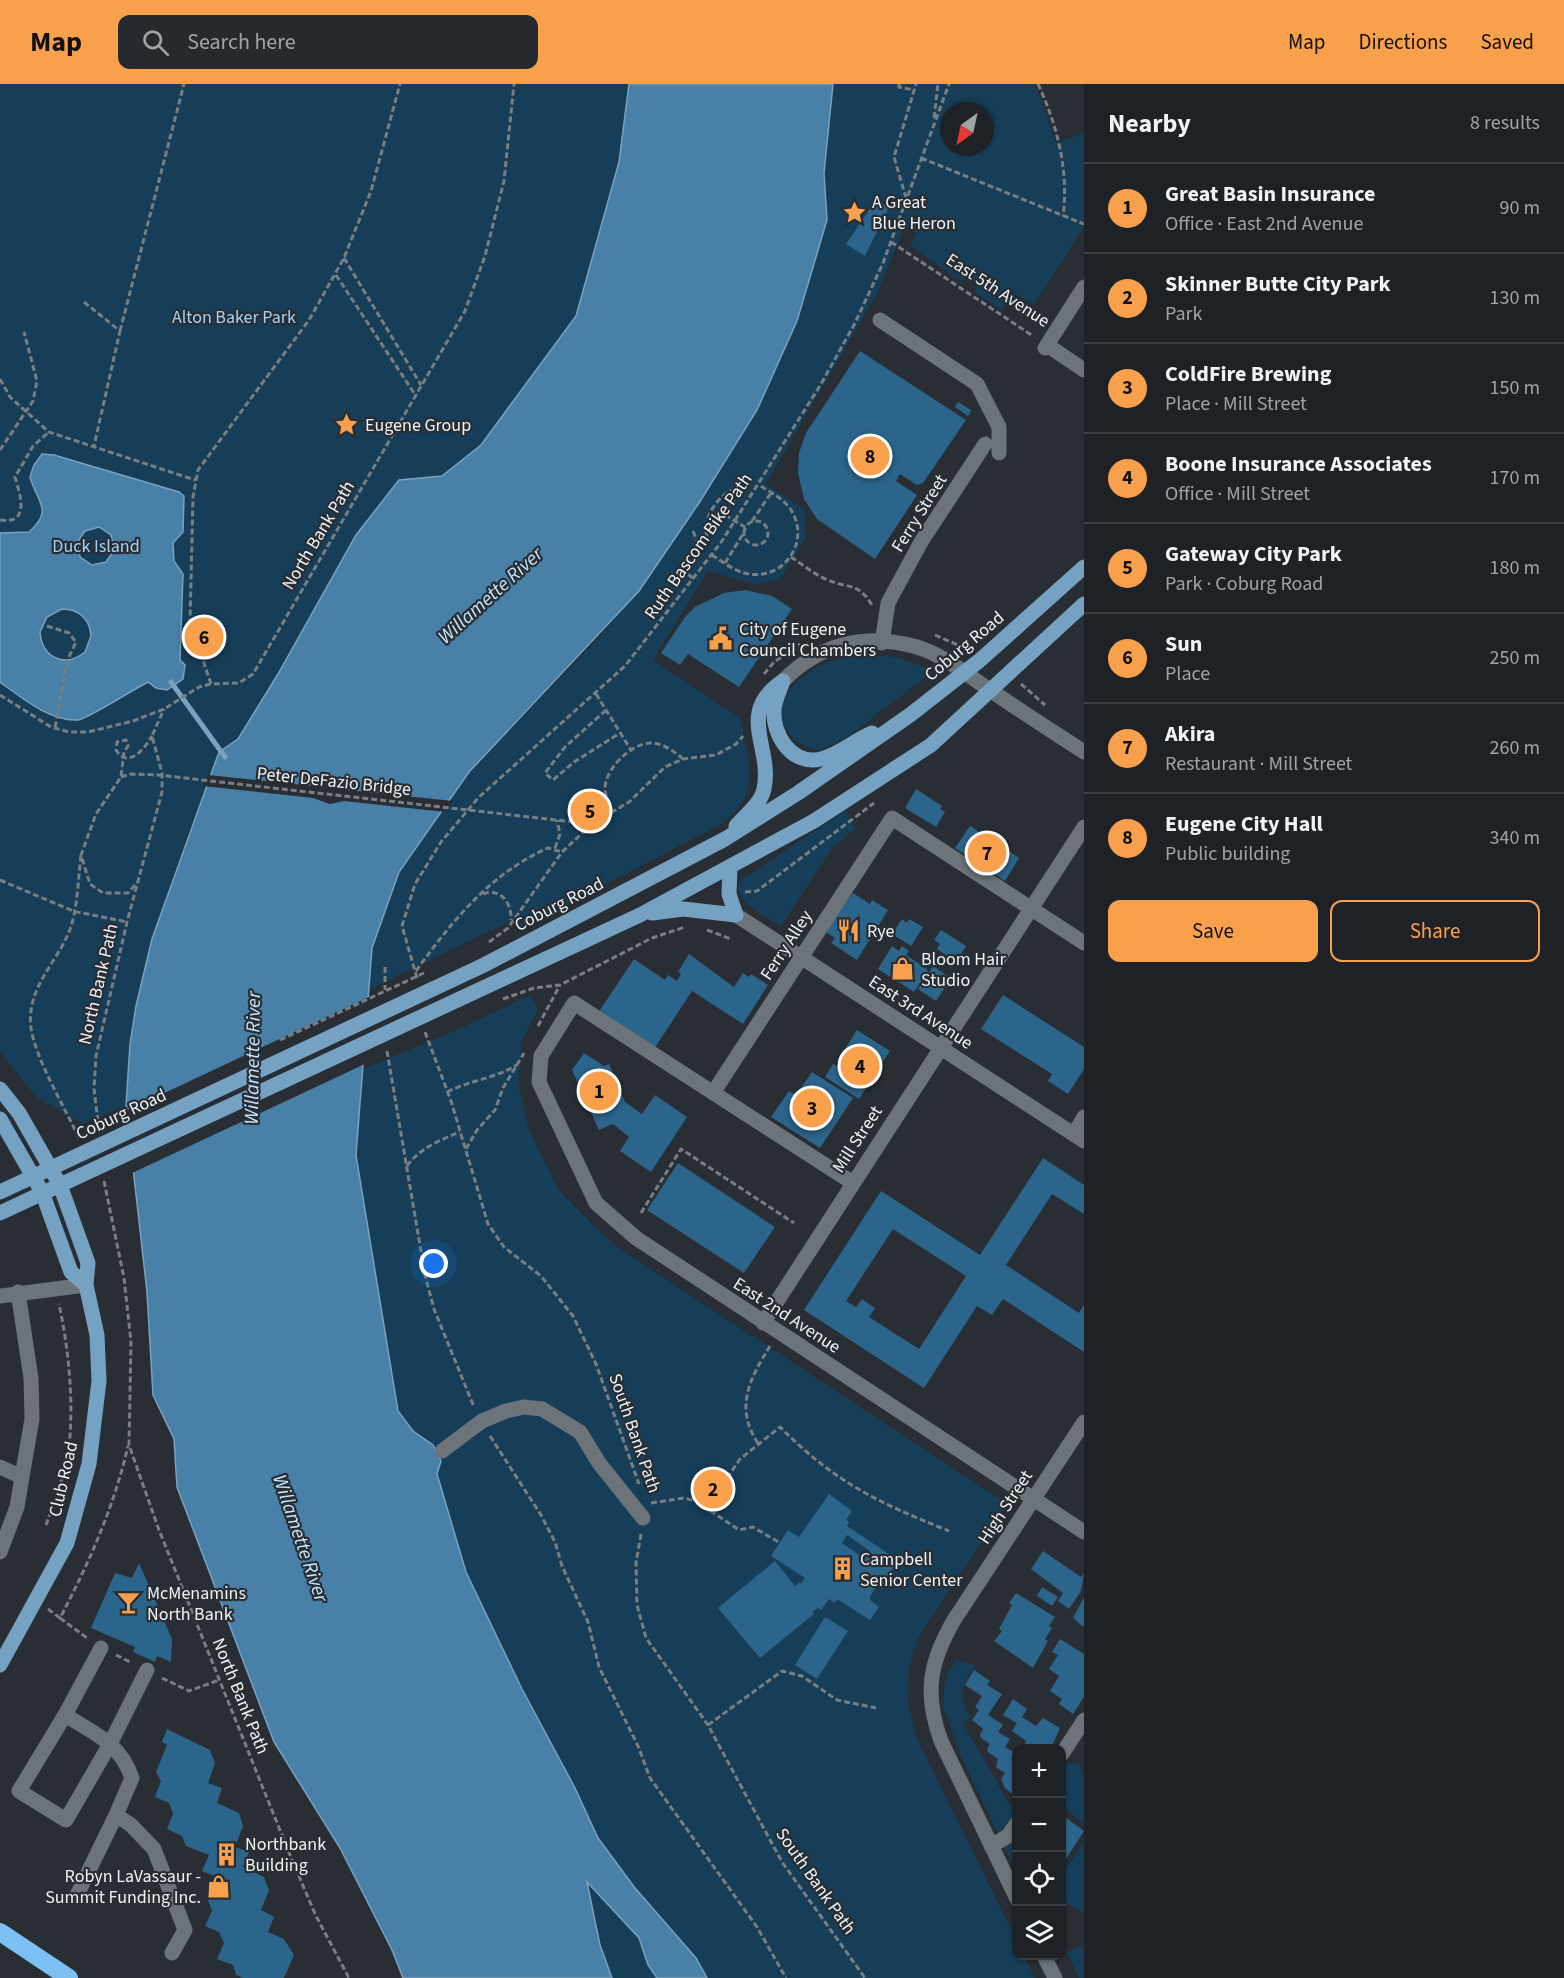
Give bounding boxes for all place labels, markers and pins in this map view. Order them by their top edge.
place label: A Great Blue Heron [872,190,956,236]
place icon: A Great Blue Heron [841,199,867,225]
place icon: Eugene Group [334,412,360,438]
place label: Eugene Group [365,413,471,438]
pin: 8 [850,434,890,478]
pin: 6 [184,614,224,660]
place label: City of Eugene Council Chambers [739,617,876,663]
public building icon: City of Eugene Council Chambers [708,626,734,652]
pin: 5 [570,788,610,834]
pin: 7 [968,830,1006,876]
restaurant icon: Rye [836,918,862,944]
place label: Rye [867,919,895,944]
place label: Bloom Hair Studio [921,947,1006,993]
shop icon: Bloom Hair Studio [890,956,916,982]
pin: 4 [840,1044,880,1088]
pin: 1 [580,1068,618,1114]
pin: 3 [792,1086,832,1130]
pin: 2 [694,1466,732,1512]
place label: Campbell Senior Center [860,1547,963,1593]
building icon: Campbell Senior Center [829,1556,855,1582]
place label: McMenamins North Bank [147,1581,246,1627]
bar icon: McMenamins North Bank [116,1590,142,1616]
place label: Northbank Building [245,1832,326,1878]
building icon: Northbank Building [214,1841,240,1867]
place label: Robyn LaVassaur - Summit Funding Inc. [45,1864,201,1910]
shop icon: Robyn LaVassaur - Summit Funding Inc. [206,1873,232,1899]

